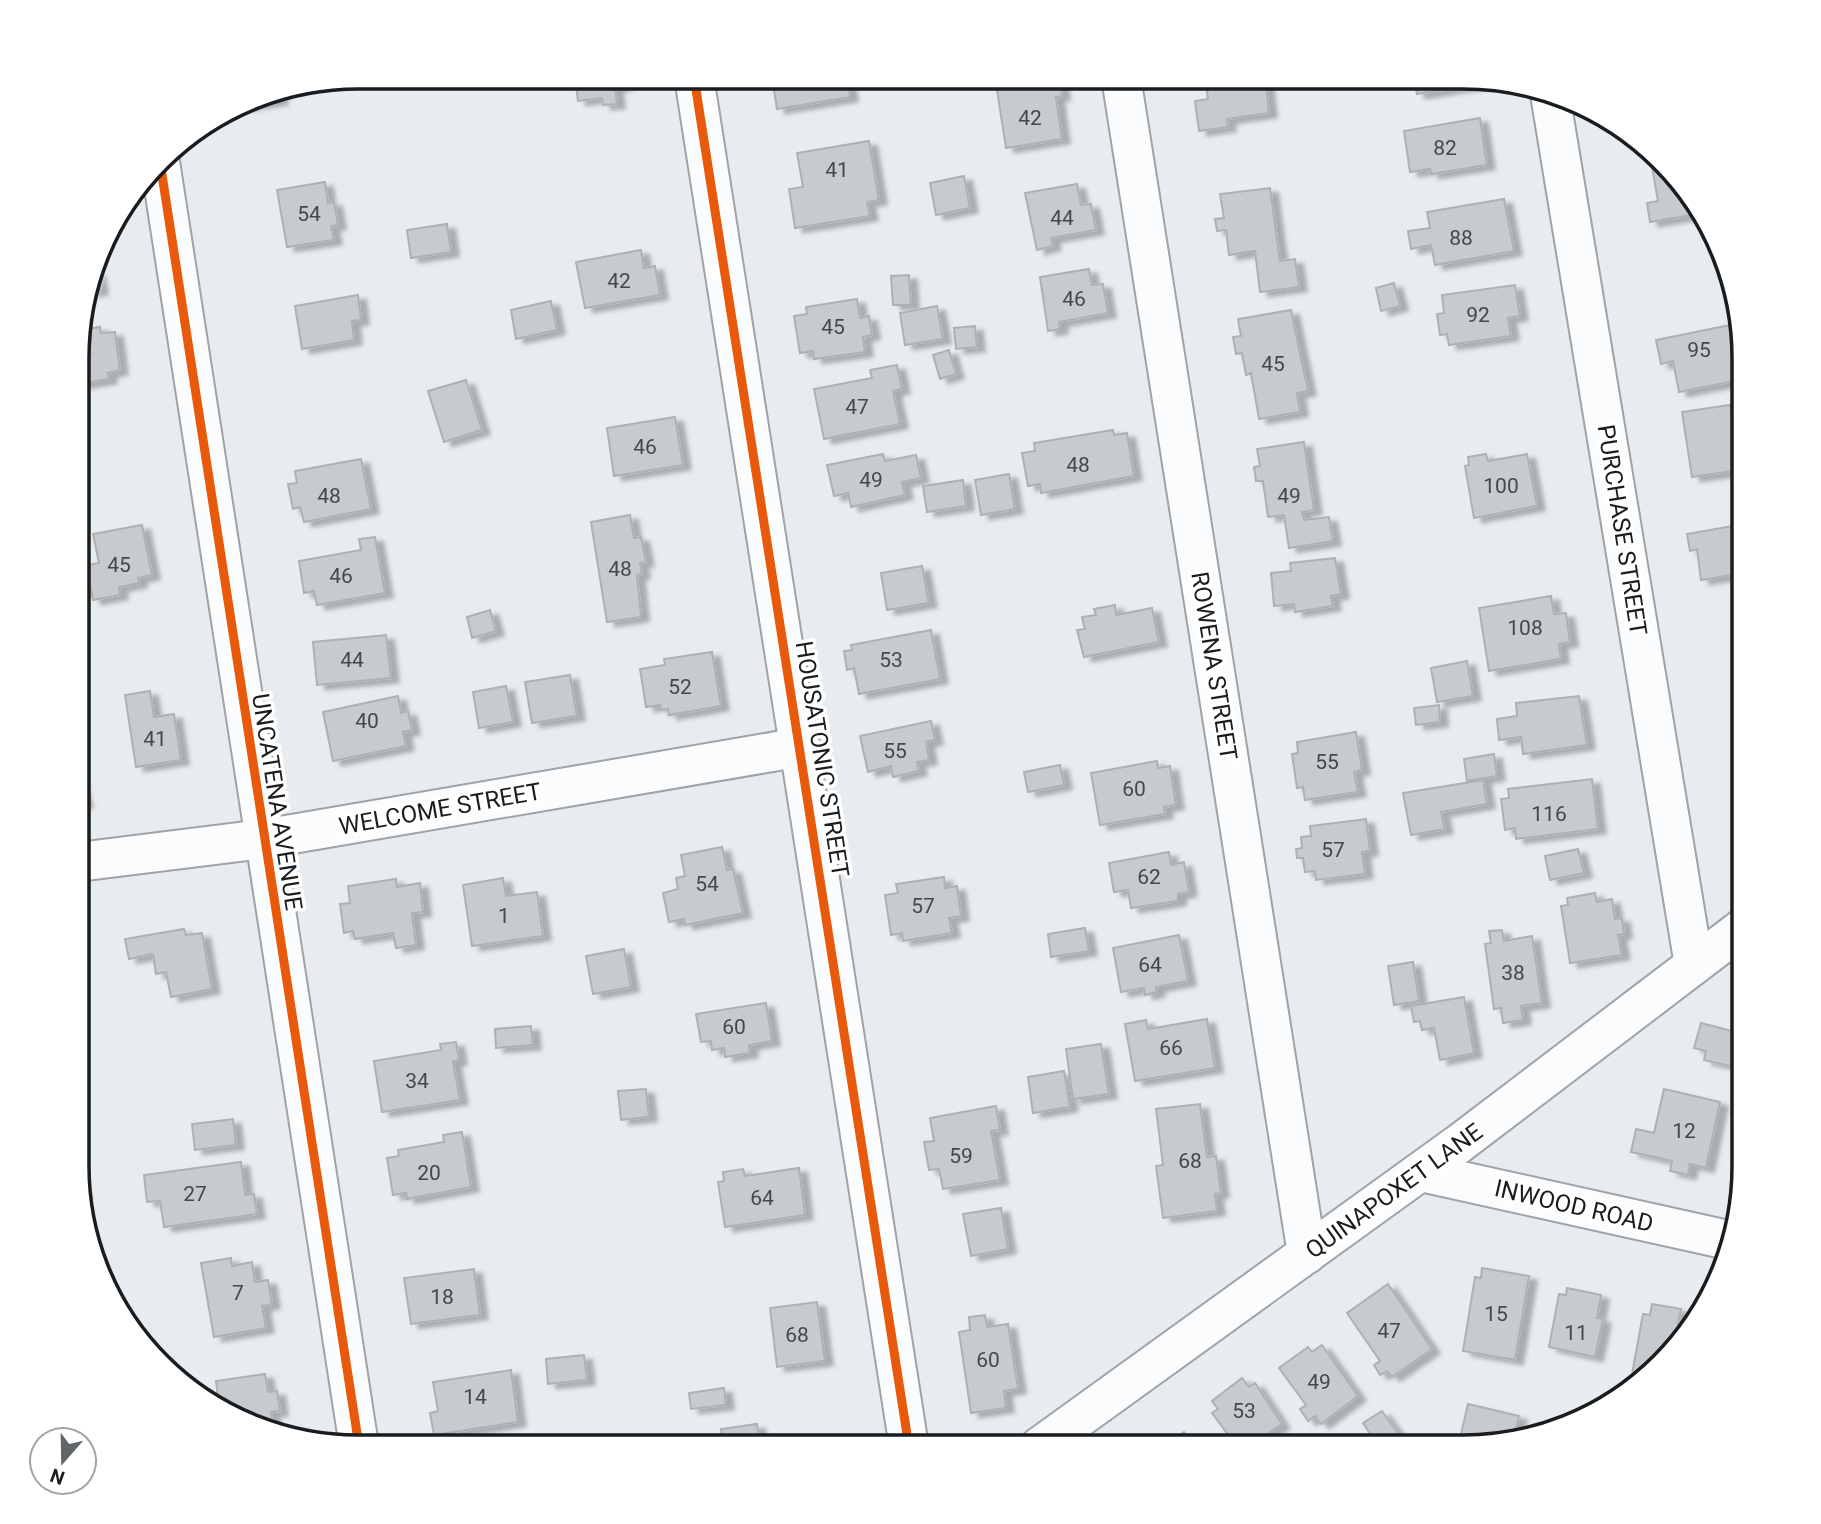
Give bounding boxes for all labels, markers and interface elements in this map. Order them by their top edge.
house number: 42 [1018,106,1042,130]
house number: 82 [1433,136,1457,160]
house number: 41 [825,158,849,182]
house number: 54 [297,202,321,226]
house number: 44 [1050,206,1074,230]
house number: 88 [1449,226,1473,250]
house number: 42 [607,269,631,293]
house number: 46 [1062,287,1086,311]
house number: 92 [1466,303,1490,327]
house number: 45 [821,315,845,339]
house number: 95 [1687,338,1711,362]
house number: 45 [1261,352,1285,376]
house number: 47 [845,395,869,419]
street label: PURCHASE STREET [1592,423,1652,637]
house number: 46 [633,435,657,459]
house number: 48 [1066,453,1090,477]
house number: 49 [859,468,883,492]
house number: 100 [1483,474,1519,498]
house number: 48 [317,484,341,508]
house number: 49 [1277,484,1301,508]
house number: 45 [107,553,131,577]
house number: 48 [608,557,632,581]
house number: 46 [329,564,353,588]
street label: ROWENA STREET [1185,570,1243,762]
house number: 108 [1507,616,1543,640]
street label: HOUSATONIC STREET [790,639,854,879]
house number: 44 [340,648,364,672]
house number: 53 [879,648,903,672]
house number: 52 [668,675,692,699]
street label: UNCATENA AVENUE [246,692,308,912]
house number: 40 [355,709,379,733]
house number: 41 [143,727,167,751]
house number: 55 [883,739,907,763]
house number: 55 [1315,750,1339,774]
street label: WELCOME STREET [337,777,543,841]
house number: 60 [1122,777,1146,801]
house number: 116 [1531,802,1567,826]
house number: 57 [1321,838,1345,862]
house number: 62 [1137,865,1161,889]
house number: 54 [695,872,719,896]
house number: 57 [911,894,935,918]
house number: 1 [498,904,510,928]
house number: 64 [1138,953,1162,977]
house number: 38 [1501,961,1525,985]
house number: 60 [722,1015,746,1039]
house number: 66 [1159,1036,1183,1060]
house number: 34 [405,1069,429,1093]
street label: QUINAPOXET LANE [1300,1118,1488,1264]
house number: 12 [1672,1119,1696,1143]
house number: 59 [949,1144,973,1168]
house number: 68 [1178,1149,1202,1173]
house number: 20 [417,1161,441,1185]
street label: INWOOD ROAD [1492,1174,1656,1238]
house number: 27 [183,1182,207,1206]
house number: 64 [750,1186,774,1210]
house number: 7 [232,1281,244,1305]
house number: 18 [430,1285,454,1309]
house number: 15 [1484,1302,1508,1326]
house number: 47 [1377,1319,1401,1343]
house number: 11 [1564,1321,1588,1345]
house number: 68 [785,1323,809,1347]
house number: 60 [976,1348,1000,1372]
house number: 49 [1307,1370,1331,1394]
house number: 14 [463,1385,487,1409]
house number: 53 [1232,1399,1256,1423]
north arrow [28,1426,98,1496]
text: N [47,1463,68,1490]

